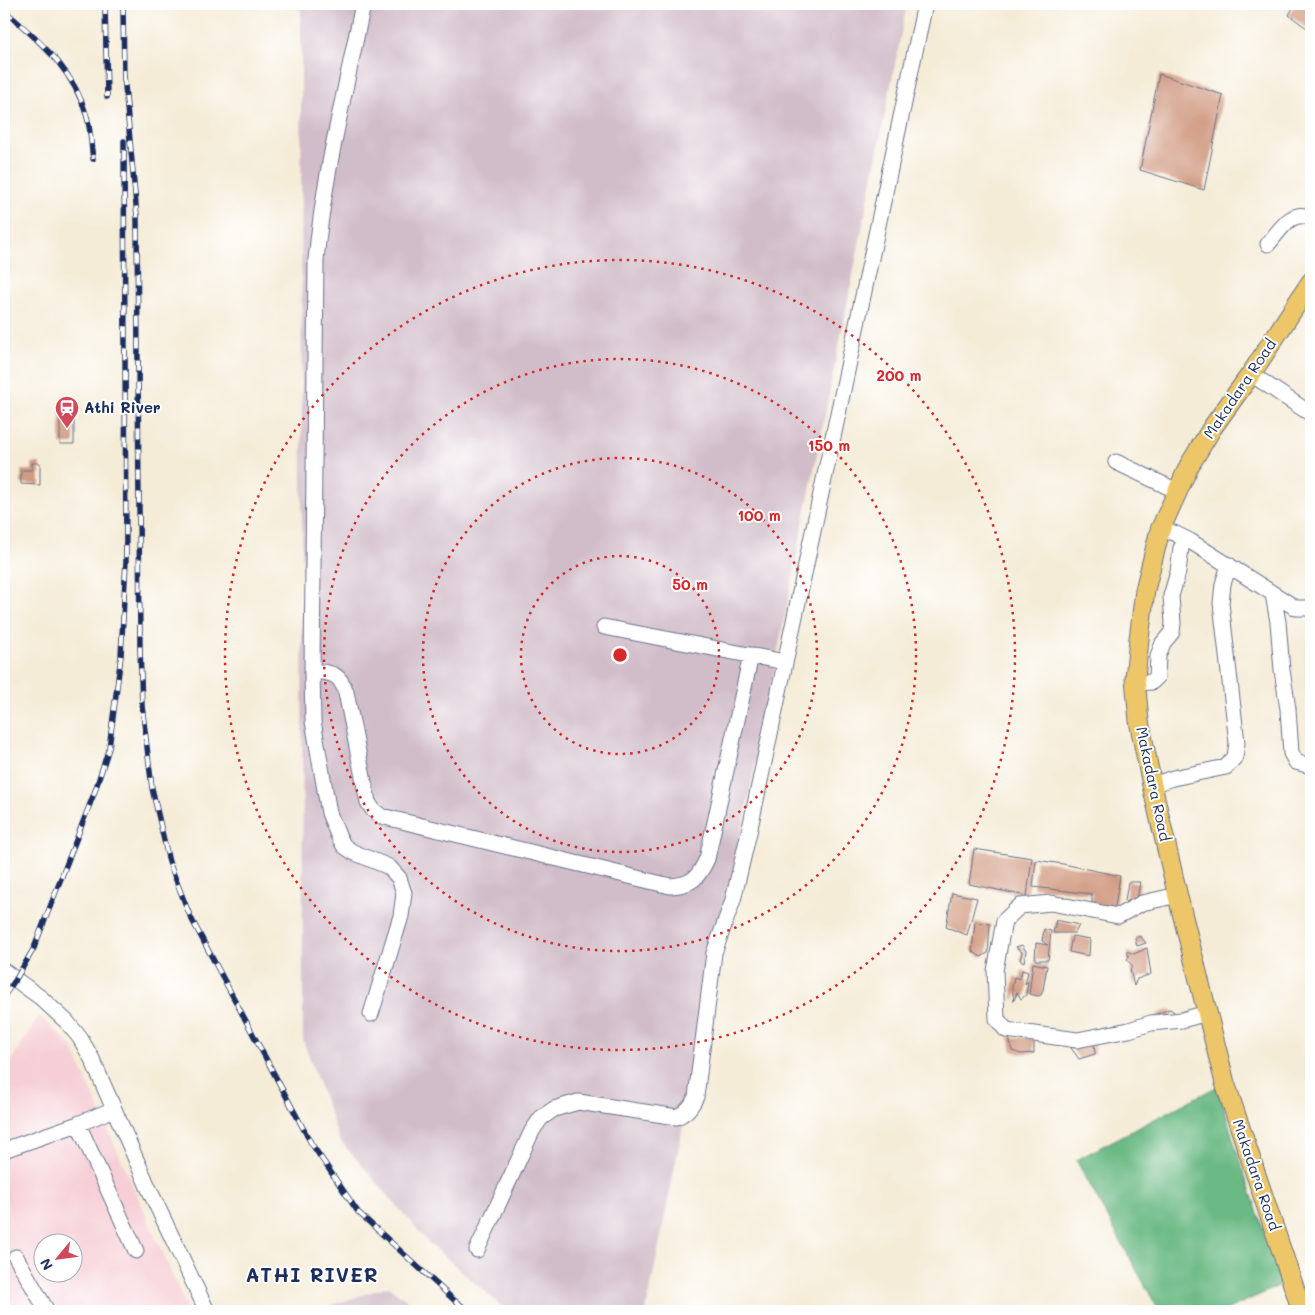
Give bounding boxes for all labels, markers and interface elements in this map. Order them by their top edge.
street label: Makadara Road [1198,335,1280,442]
text: 200 m [877,365,922,385]
station icon: Athi River [54,395,80,429]
place label: Athi River [84,397,161,417]
text: 150 m [808,435,850,455]
text: 100 m [737,505,781,525]
text: 50 m [672,574,708,594]
centre of rings [611,646,629,664]
street label: Makadara Road [1132,725,1176,843]
street label: Makadara Road [1229,1116,1285,1233]
north arrow [32,1232,82,1282]
text: N [35,1255,57,1274]
district label: ATHI RIVER [245,1261,379,1287]

